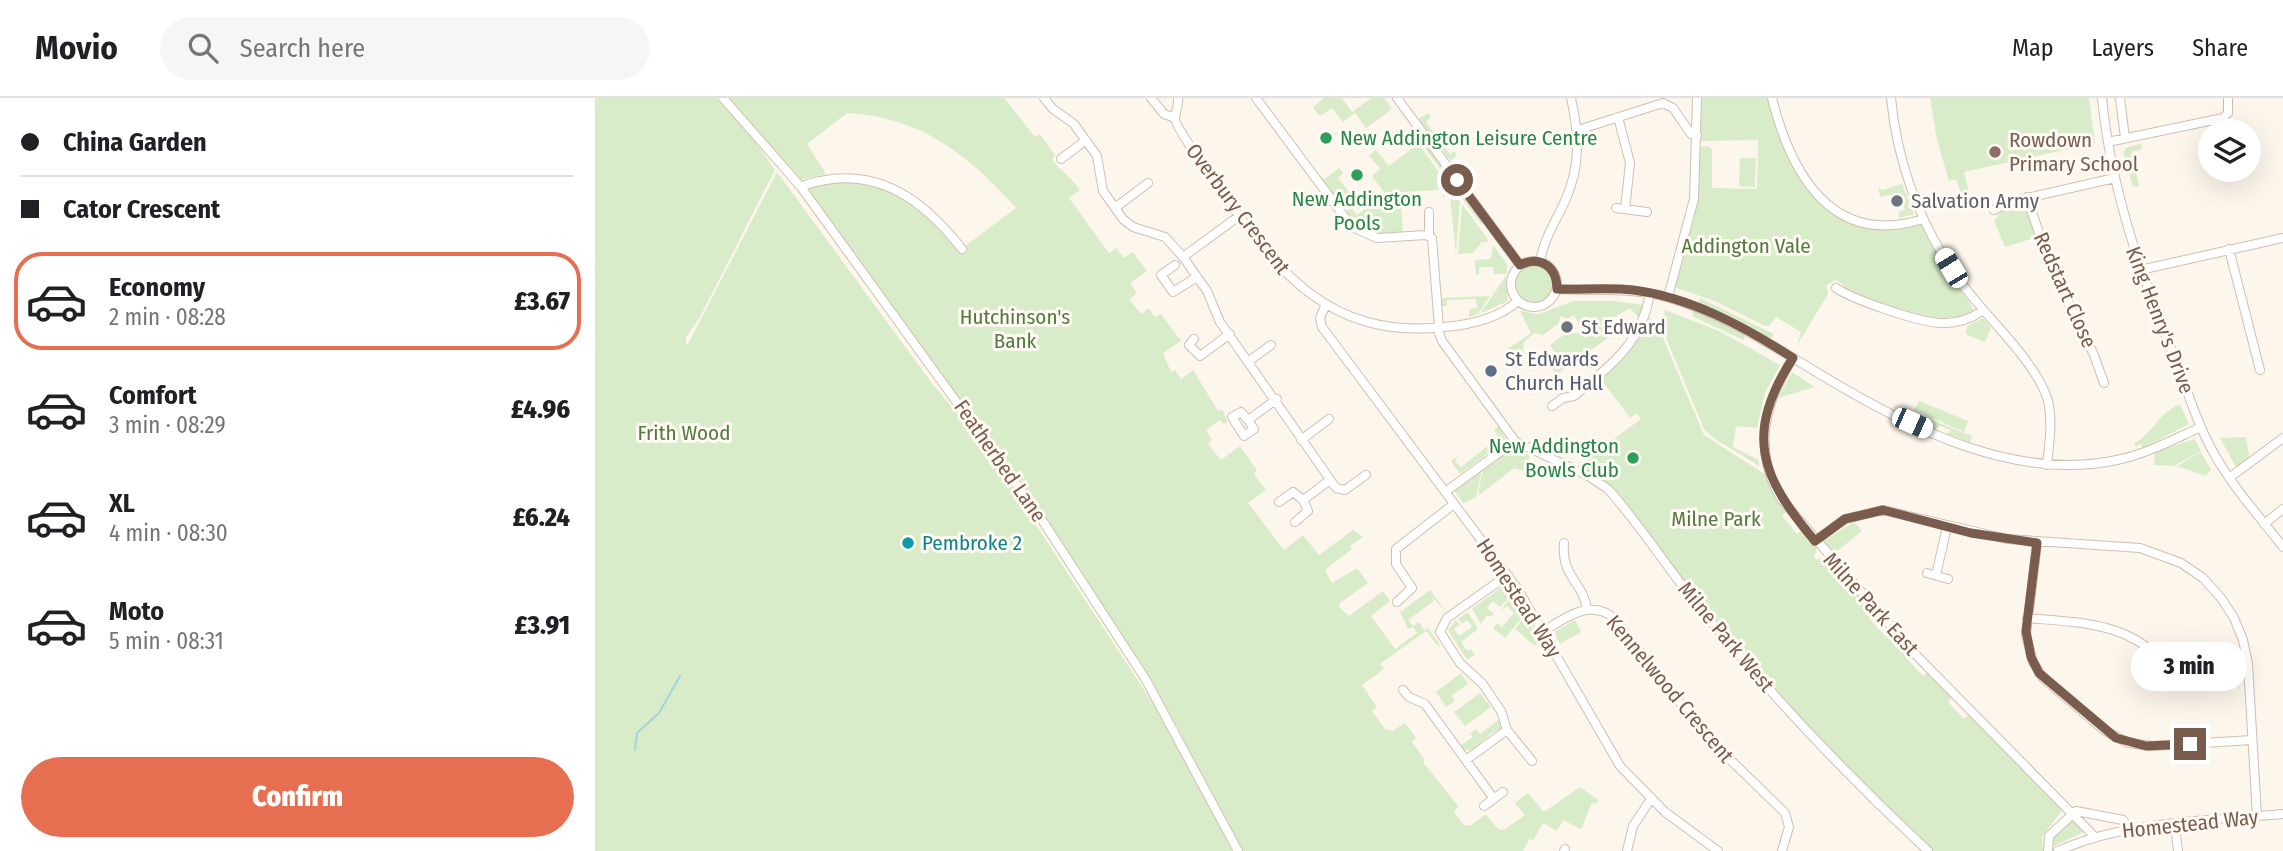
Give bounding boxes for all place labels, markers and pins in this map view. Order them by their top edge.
place label: New Addington Leisure Centre [1340,125,1597,151]
place label: Rowdown Primary School [2009,127,2139,177]
marker: New Addington Leisure Centre [1318,130,1334,146]
marker: Rowdown Primary School [1987,144,2003,160]
marker: New Addington Pools [1349,167,1365,183]
place label: New Addington Pools [1292,186,1422,236]
place label: Salvation Army [1911,188,2040,214]
marker: Salvation Army [1889,193,1905,209]
place label: St Edward [1581,314,1666,340]
marker: St Edward [1559,319,1575,335]
place label: St Edwards Church Hall [1505,346,1604,396]
marker: St Edwards Church Hall [1483,363,1499,379]
place label: New Addington Bowls Club [1489,433,1619,483]
marker: New Addington Bowls Club [1625,450,1641,466]
place label: Pembroke 2 [922,530,1022,556]
marker: Pembroke 2 [900,535,916,551]

